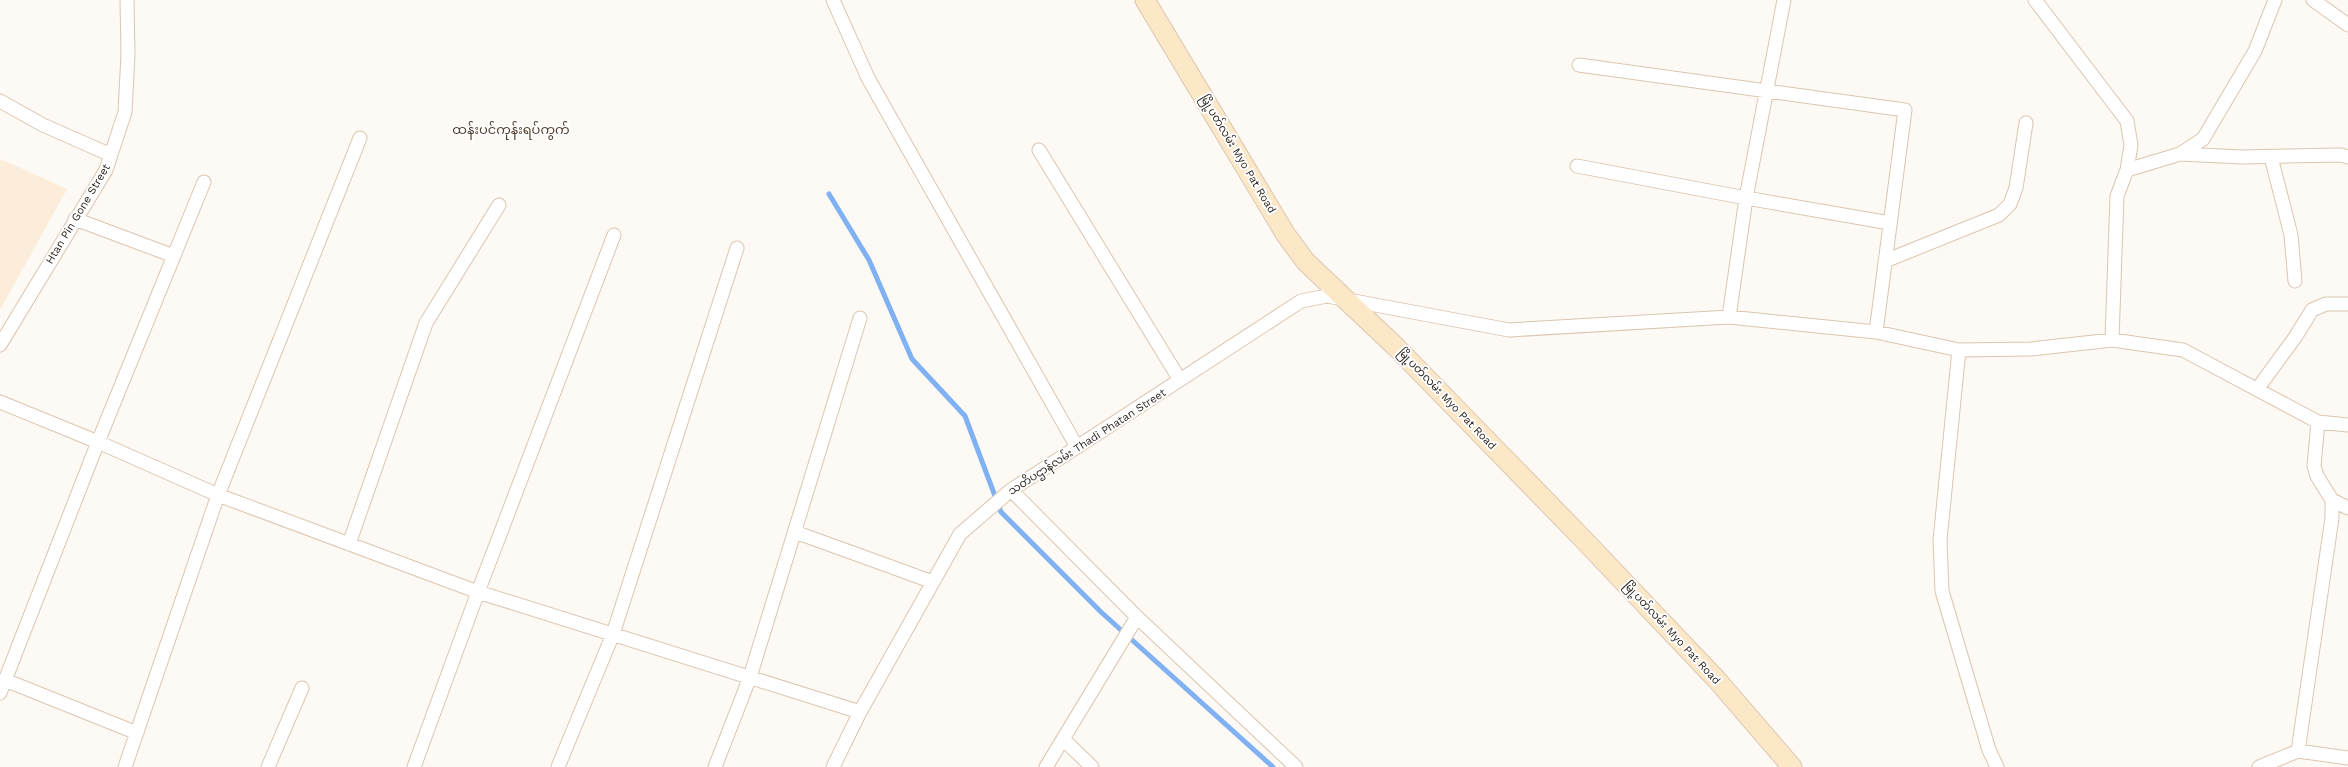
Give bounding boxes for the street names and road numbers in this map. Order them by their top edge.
street label: မြို့ပတ်လမ်း Myo Pat Road [1196,92,1279,217]
street label: Htan Pin Gone Street [43,161,113,266]
street label: မြို့ပတ်လမ်း Myo Pat Road [1394,345,1500,454]
street label: သတိပဌာန်လမ်း Thadi Phatan Street [1005,385,1170,500]
street label: မြို့ပတ်လမ်း Myo Pat Road [1620,578,1724,688]

